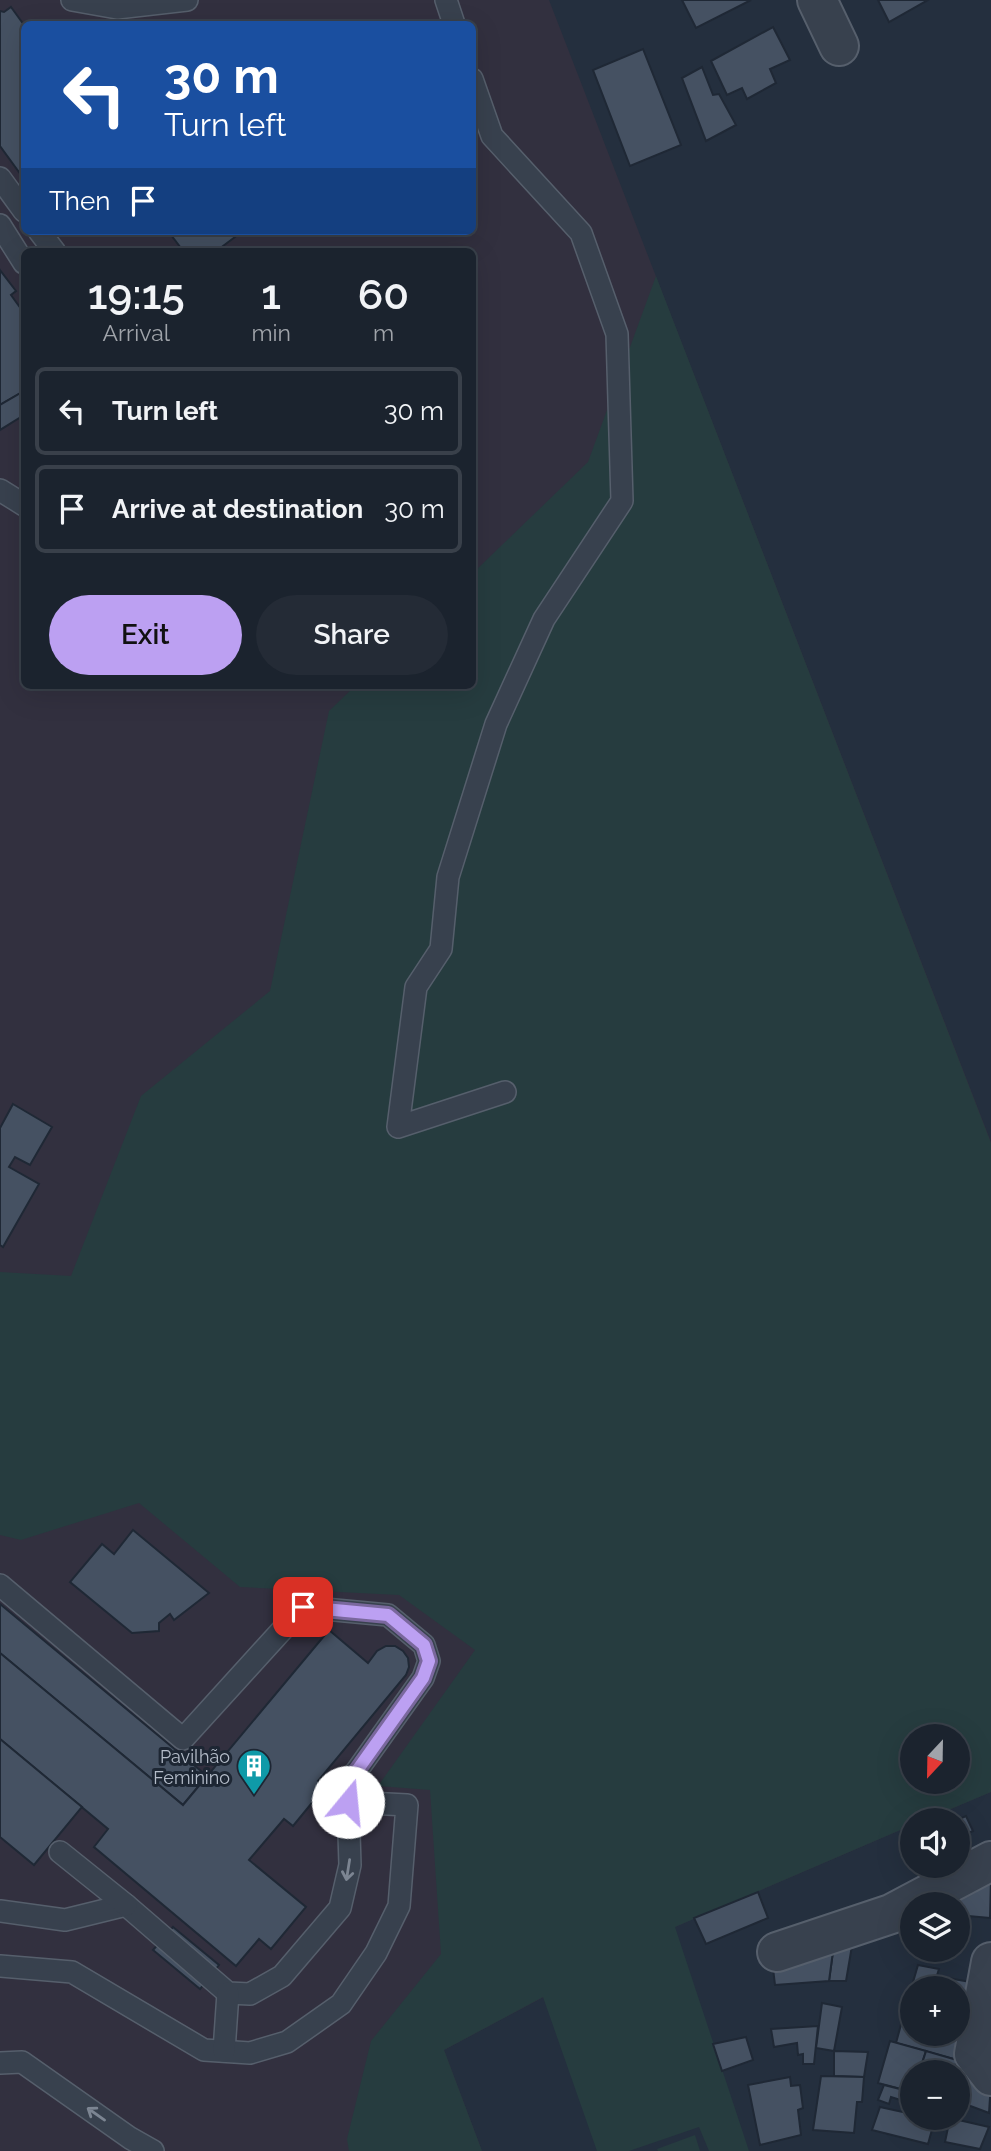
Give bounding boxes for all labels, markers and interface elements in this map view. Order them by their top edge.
text: 30 m [164,47,279,104]
icon: left [49,49,140,140]
text: Turn left [164,106,286,143]
icon: arrive [124,182,162,220]
text: Then [49,186,110,216]
text: 19:15 [88,270,185,319]
text: 1 [261,270,281,319]
text: 60 [358,270,409,319]
text: Arrival [103,319,170,346]
text: min [251,319,291,346]
text: m [373,319,394,346]
icon: left [53,392,91,430]
text: Turn left [112,396,218,426]
text: 30 m [384,396,444,426]
icon: arrive [53,490,91,528]
text: Arrive at destination [112,494,363,524]
text: 30 m [384,494,445,524]
button: Exit [49,595,242,675]
button: Share [256,595,448,675]
pin [273,1577,333,1637]
icon: arrive [284,1588,322,1626]
north arrow [900,1724,970,1794]
map controls [900,1724,970,2130]
place label: Pavilhão Feminino [153,1746,230,1788]
building icon: Pavilhão Feminino [235,1747,273,1796]
position arrow [311,1765,385,1839]
button: sound [900,1808,970,1878]
one-way arrow [341,1858,354,1881]
button: layers [900,1892,970,1962]
button: + [900,1976,970,2046]
button: − [900,2060,970,2130]
one-way arrow [87,2107,106,2121]

